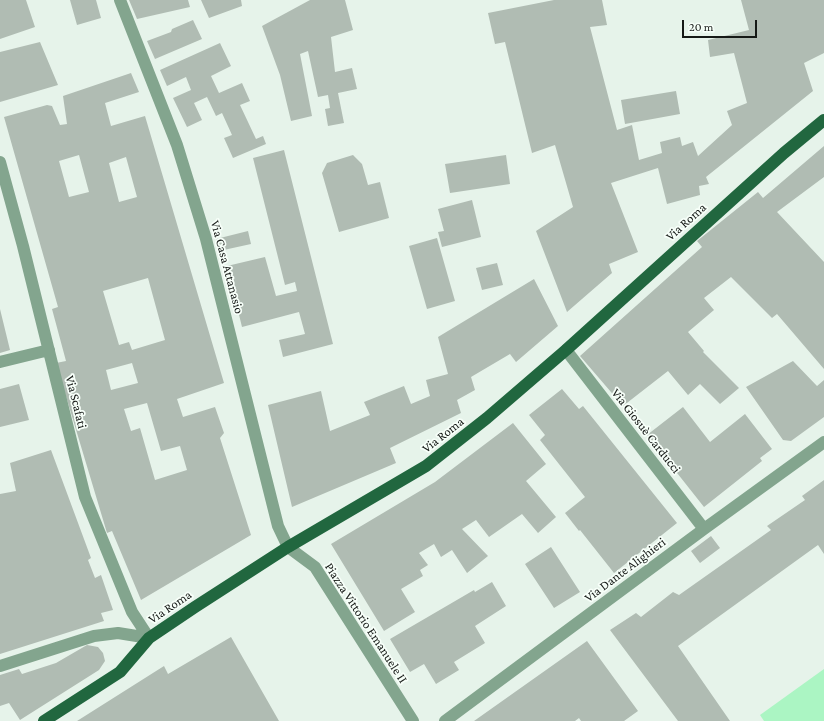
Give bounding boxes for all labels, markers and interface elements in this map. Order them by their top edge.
scale bar [684,12,759,38]
text: 20 m [689,20,713,34]
street label: Via Roma [663,200,709,244]
street label: Via Casa Attanasio [207,219,247,315]
street label: Via Scafati [62,374,90,430]
street label: Via Giosuè Carducci [608,386,684,476]
street label: Via Roma [419,414,467,456]
street label: Via Dante Alighieri [581,534,669,606]
street label: Piazza Vittorio Emanuele II [321,560,411,686]
street label: Via Roma [145,587,195,627]

